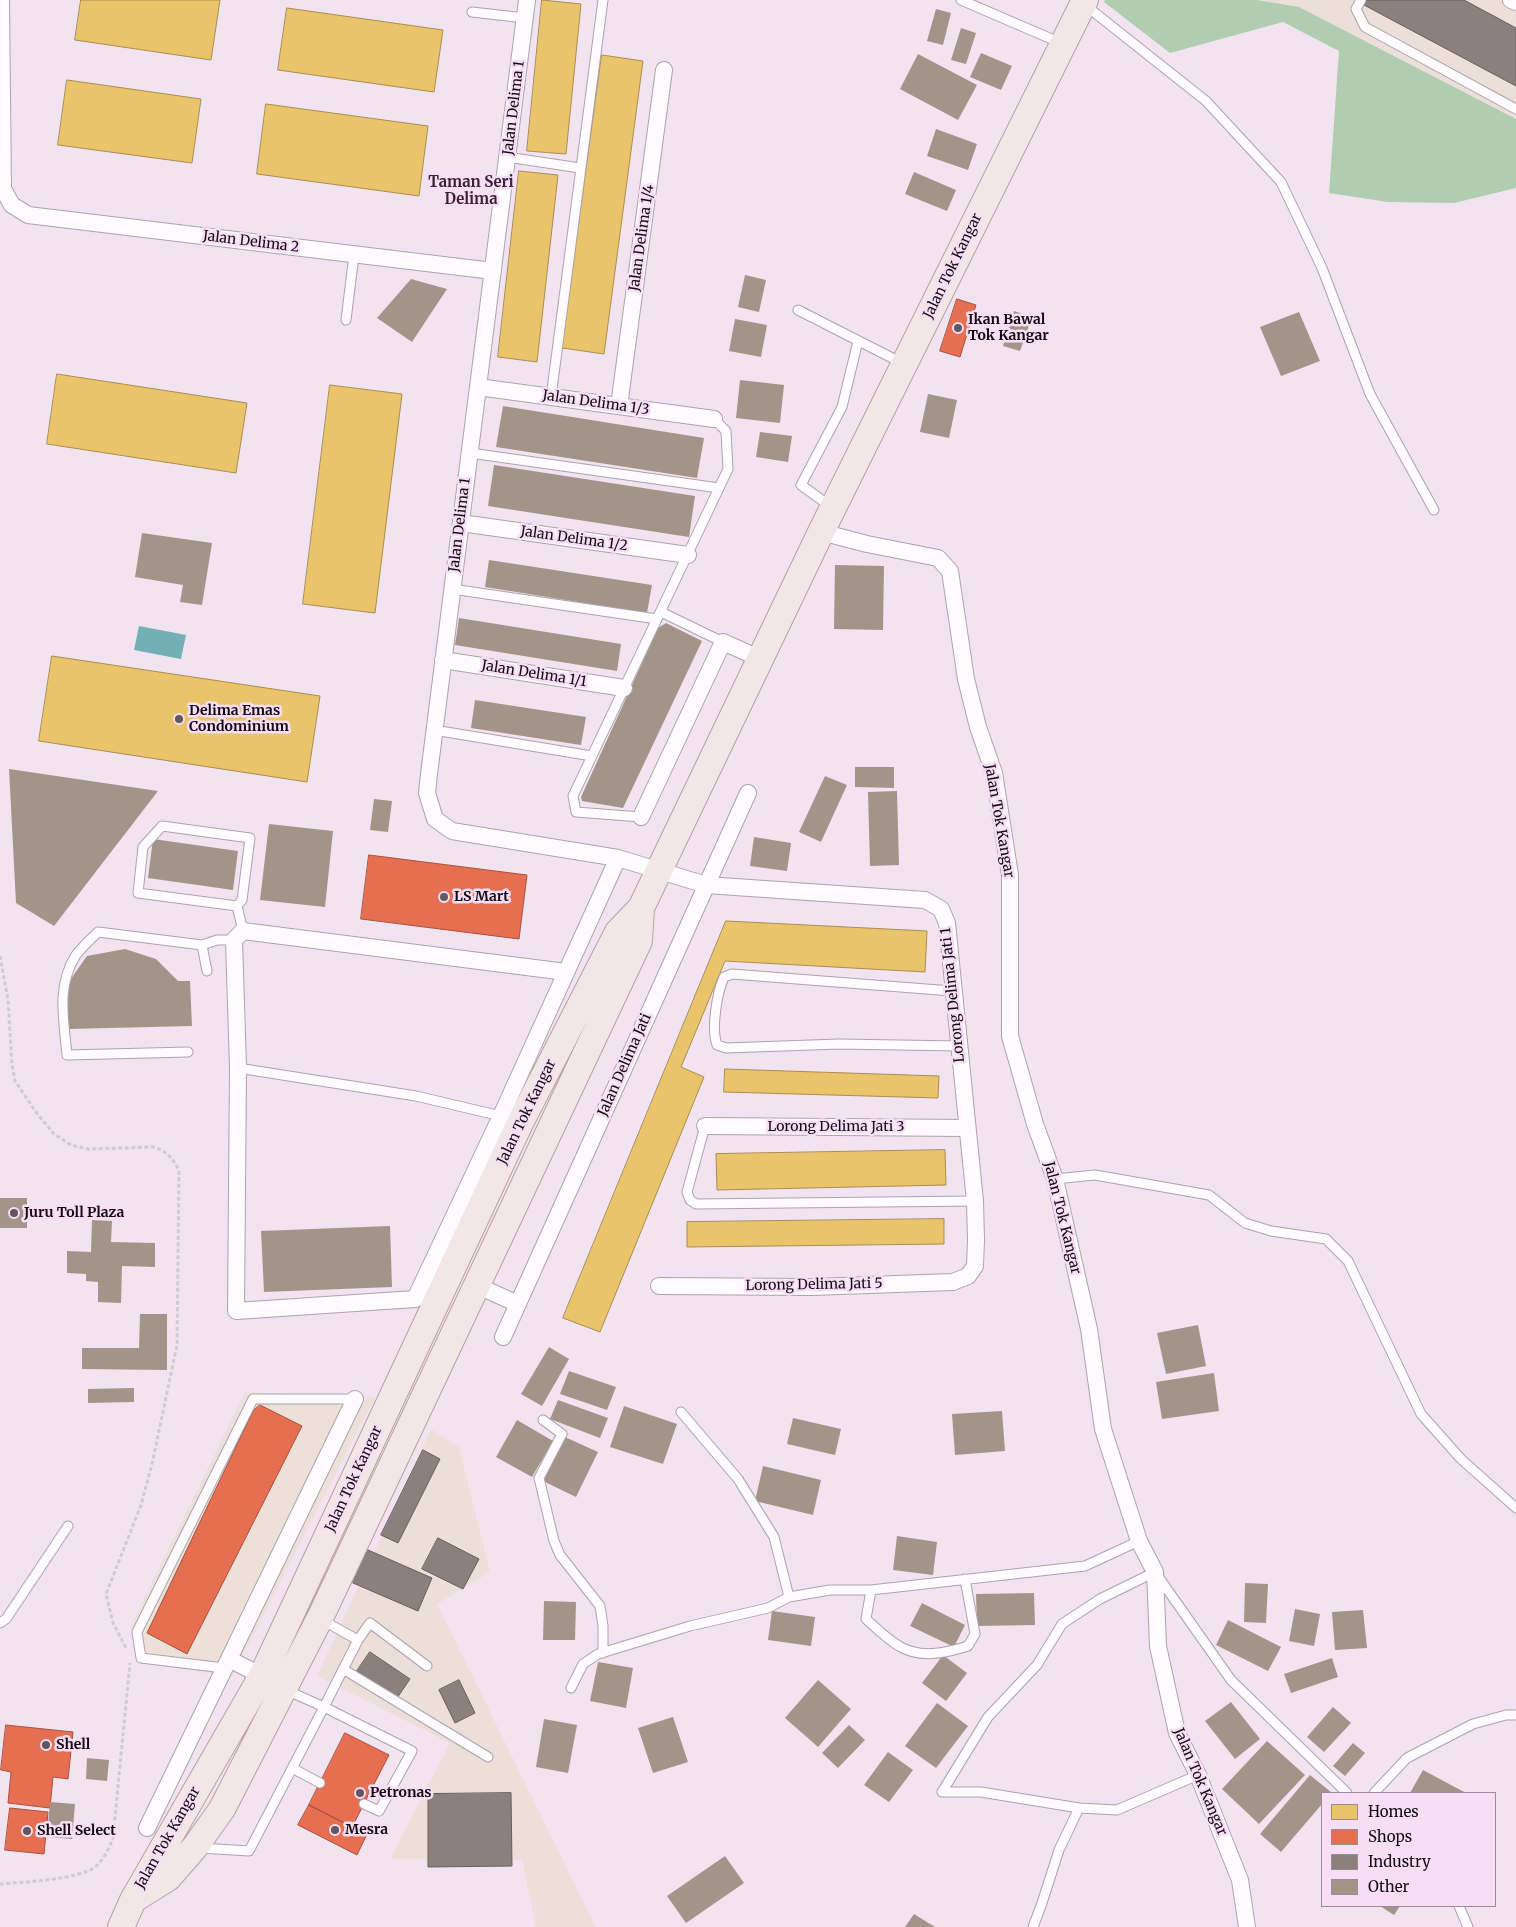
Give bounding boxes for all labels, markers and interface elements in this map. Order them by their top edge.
street label: Jalan Delima 1 [500,60,528,156]
district label: Taman Seri Delima [428,174,514,209]
street label: Jalan Delima 1/4 [626,184,658,292]
street label: Jalan Tok Kangar [920,211,986,321]
street label: Jalan Delima 2 [202,228,300,256]
place label: Ikan Bawal Tok Kangar [968,312,1049,344]
marker: Ikan Bawal Tok Kangar [952,322,964,334]
street label: Jalan Delima 1/3 [542,387,650,419]
street label: Jalan Delima 1 [446,477,474,573]
street label: Jalan Delima 1/2 [519,523,629,555]
street label: Jalan Delima 1/1 [480,657,588,691]
place label: Delima Emas Condominium [189,703,289,736]
marker: Delima Emas Condominium [173,713,185,725]
street label: Jalan Tok Kangar [981,763,1017,879]
place label: LS Mart [454,889,509,905]
marker: LS Mart [438,891,450,903]
street label: Lorong Delima Jati 1 [938,927,968,1063]
street label: Jalan Delima Jati [595,1011,655,1119]
street label: Jalan Tok Kangar [494,1057,560,1167]
street label: Lorong Delima Jati 3 [767,1119,905,1135]
street label: Jalan Tok Kangar [1040,1160,1084,1276]
place label: Juru Toll Plaza [24,1205,124,1221]
marker: Juru Toll Plaza [8,1207,20,1219]
street label: Lorong Delima Jati 5 [745,1275,883,1295]
street label: Jalan Tok Kangar [322,1423,386,1535]
street label: Jalan Tok Kangar [1170,1726,1230,1838]
place label: Shell [56,1737,90,1753]
marker: Shell [40,1739,52,1751]
street label: Jalan Tok Kangar [132,1784,204,1892]
place label: Petronas [370,1785,432,1801]
marker: Petronas [354,1787,366,1799]
legend [1321,1792,1496,1907]
text: Homes [1368,1802,1419,1821]
place label: Mesra [345,1822,388,1838]
place label: Shell Select [37,1823,116,1839]
marker: Mesra [329,1824,341,1836]
marker: Shell Select [21,1825,33,1837]
text: Shops [1368,1827,1412,1846]
text: Industry [1368,1852,1431,1871]
text: Other [1368,1877,1409,1896]

